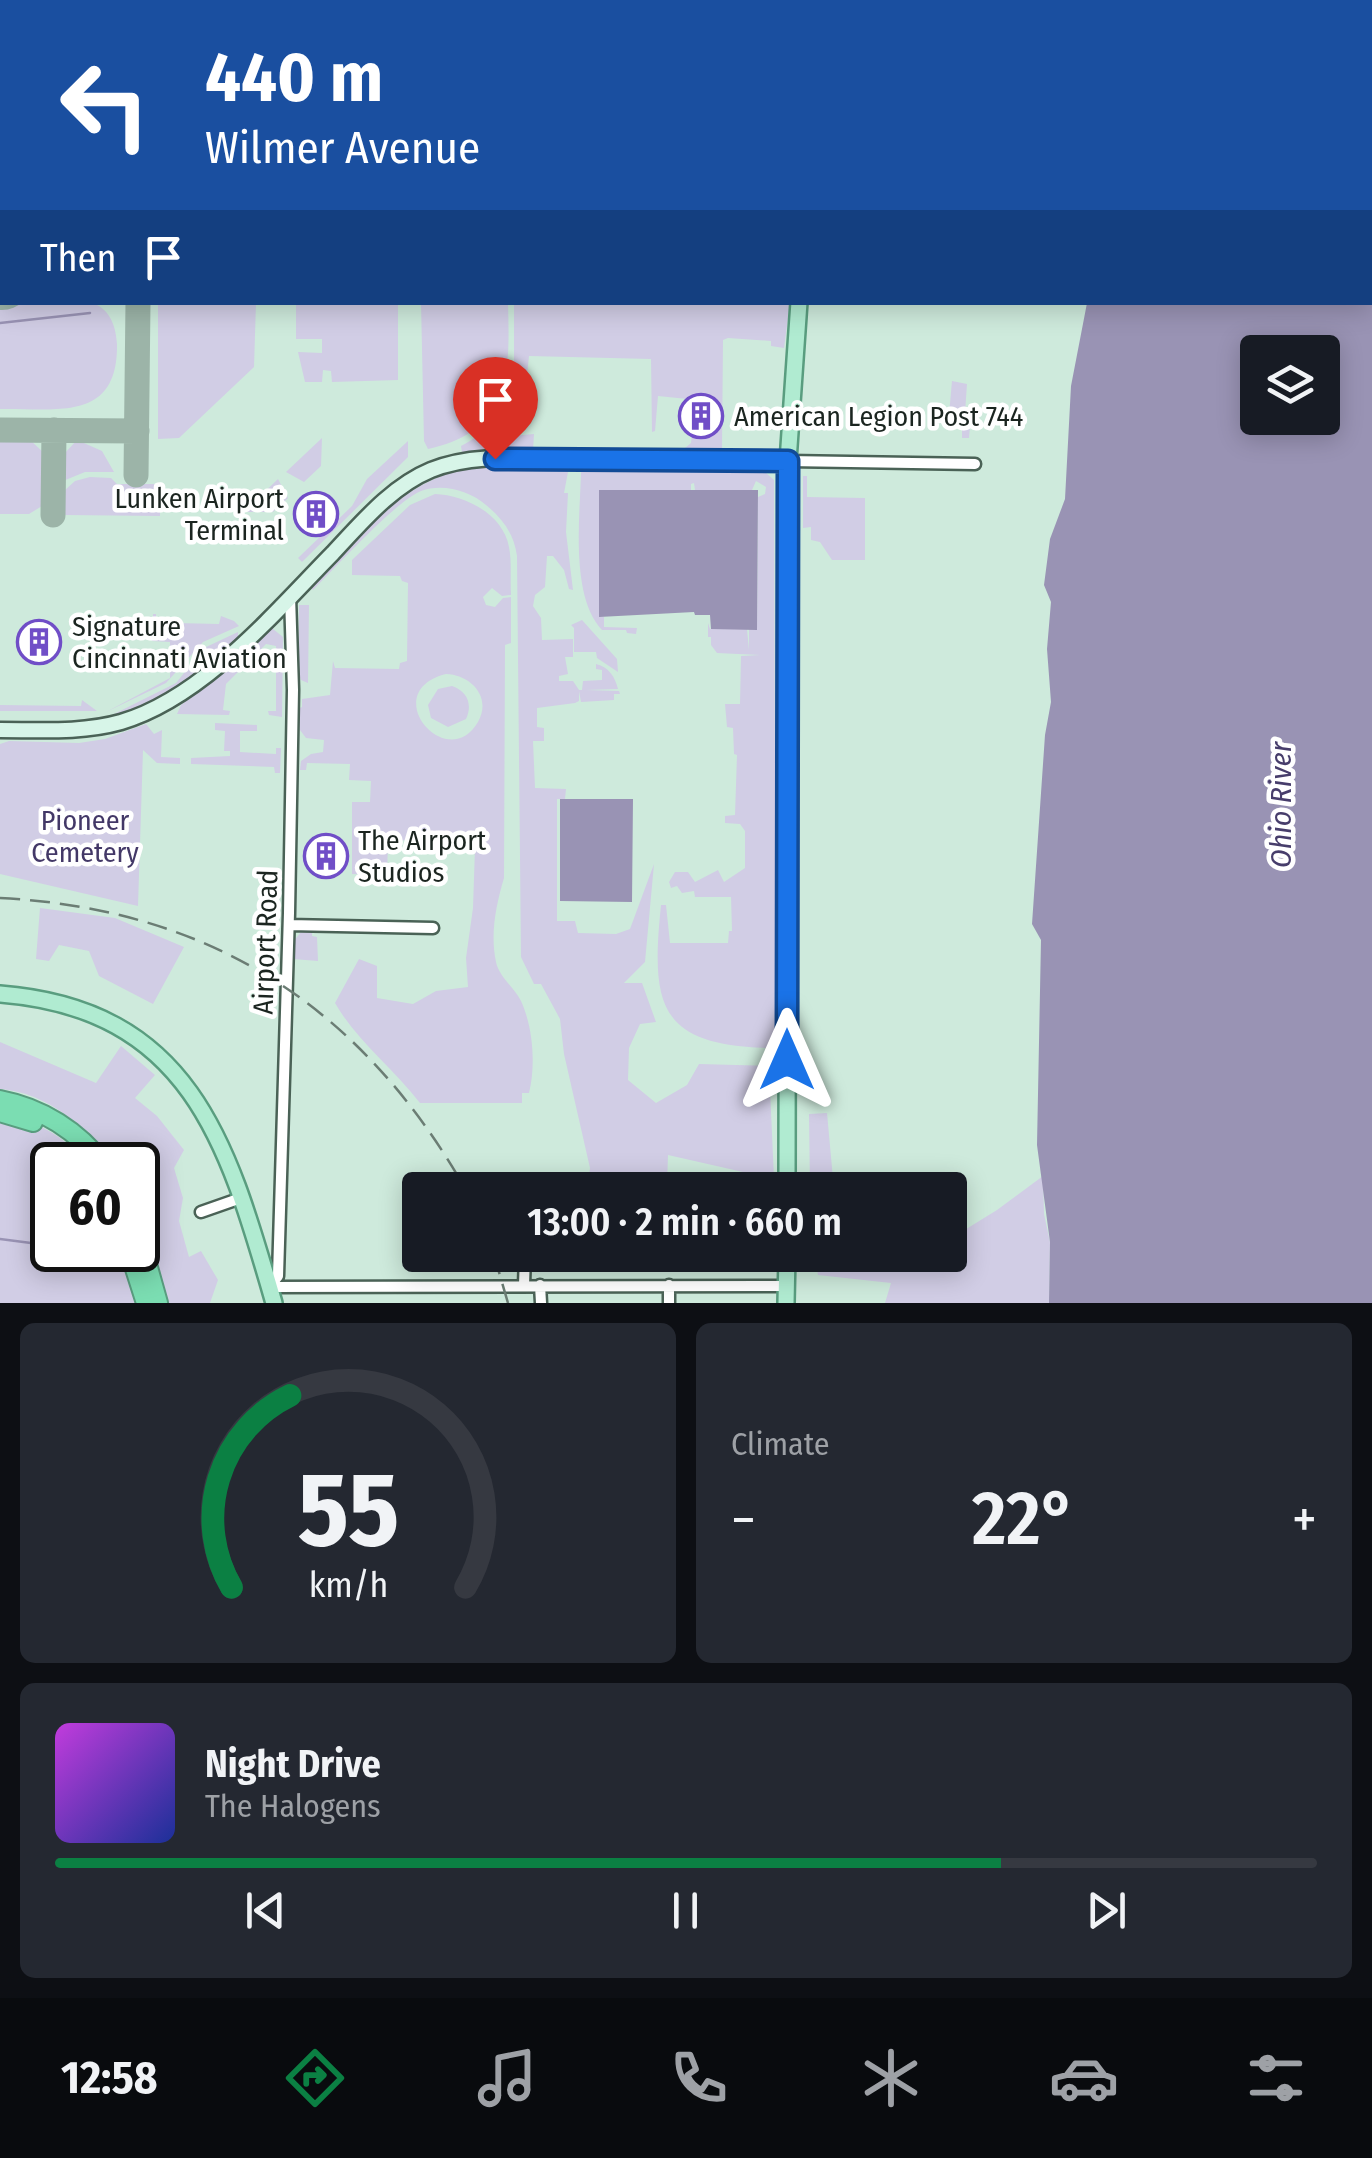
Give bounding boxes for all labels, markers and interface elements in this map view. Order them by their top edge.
text: 440 m [205,36,383,120]
icon: left [40,40,170,170]
text: Wilmer Avenue [205,121,480,175]
icon: arrive [136,230,191,285]
text: Then [40,235,116,281]
map controls [1240,335,1340,435]
button: layers [1240,335,1340,435]
pin [453,357,538,460]
icon: arrive [468,372,523,427]
building icon: American Legion Post 744 [678,393,724,439]
place label: American Legion Post 744 [734,400,1023,433]
place label: Lunken Airport Terminal [115,482,285,547]
building icon: Lunken Airport Terminal [293,491,339,537]
place label: Signature Cincinnati Aviation [72,610,287,675]
building icon: Signature Cincinnati Aviation [16,619,62,665]
water label: Ohio River [1263,740,1299,868]
park label: Pioneer Cemetery [31,804,139,869]
place label: The Airport Studios [358,824,487,889]
building icon: The Airport Studios [303,833,349,879]
street label: Airport Road [246,869,285,1015]
position arrow [735,1008,839,1112]
speed limit sign: 60 [30,1142,160,1272]
text: 13:00 · 2 min · 660 m [527,1199,842,1245]
text: Climate [731,1425,830,1463]
text: 55 [297,1448,399,1573]
text: 22° [972,1474,1076,1564]
text: − [731,1487,756,1553]
text: + [1292,1487,1317,1553]
text: km/h [308,1564,388,1606]
text: Night Drive [205,1741,381,1787]
text: The Halogens [205,1787,381,1825]
icon: previous [238,1883,293,1938]
icon: pause [658,1883,713,1938]
icon: next [1079,1883,1134,1938]
icon: directions [280,2043,350,2113]
icon: music [472,2043,542,2113]
icon: phone [664,2043,734,2113]
icon: climate [856,2043,926,2113]
icon: car [1049,2043,1119,2113]
icon: filters [1241,2043,1311,2113]
text: 12:58 [61,2051,158,2105]

